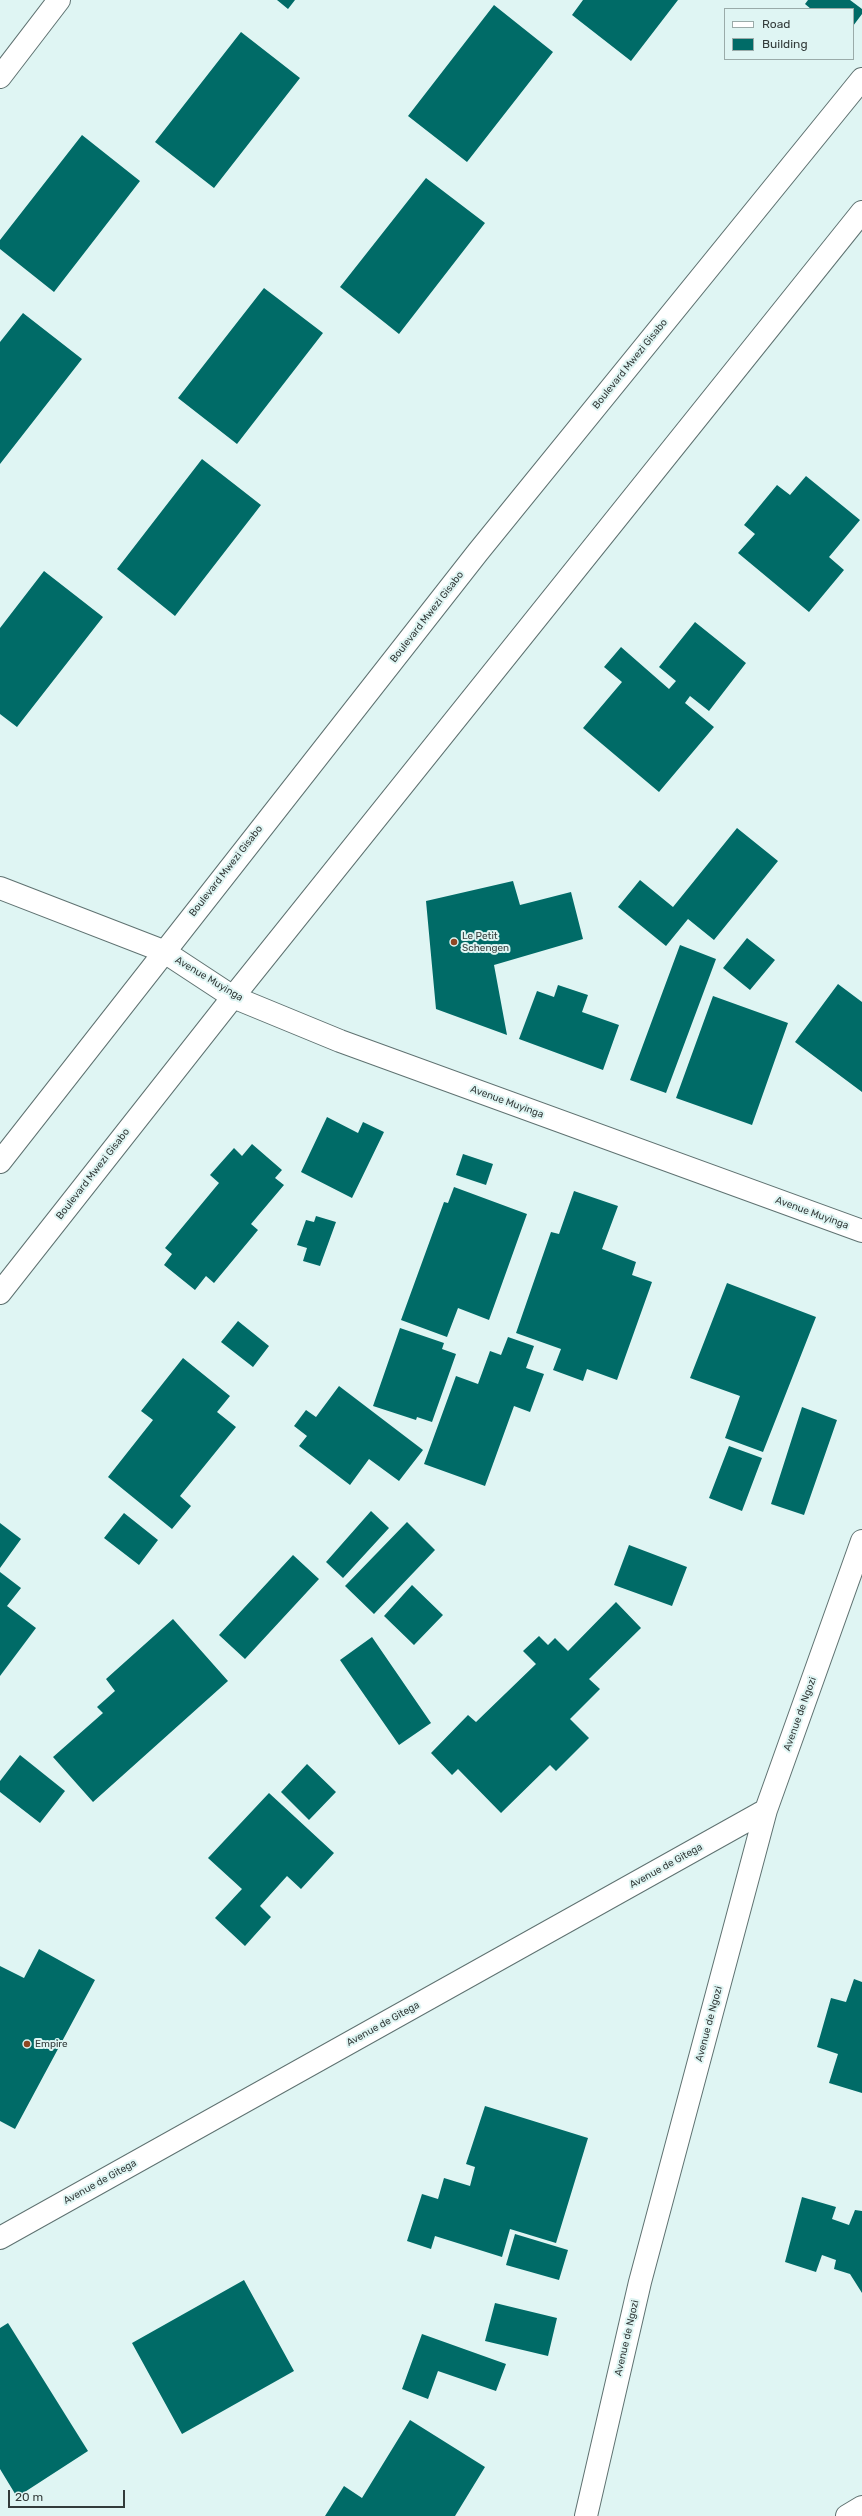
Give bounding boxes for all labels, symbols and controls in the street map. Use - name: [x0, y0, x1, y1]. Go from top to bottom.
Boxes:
- legend: [724, 8, 854, 60]
- text: Road: [762, 17, 790, 31]
- text: Building: [762, 37, 808, 51]
- street label: Boulevard Mwezi Gisabo: [590, 317, 670, 411]
- street label: Boulevard Mwezi Gisabo: [388, 569, 466, 665]
- street label: Boulevard Mwezi Gisabo: [187, 823, 265, 919]
- place label: Le Petit Schengen: [462, 930, 509, 954]
- marker: Le Petit Schengen: [449, 937, 459, 947]
- street label: Avenue Muyinga: [173, 954, 245, 1004]
- street label: Avenue Muyinga: [469, 1083, 545, 1121]
- street label: Boulevard Mwezi Gisabo: [54, 1126, 132, 1222]
- street label: Avenue Muyinga: [774, 1194, 850, 1232]
- street label: Avenue de Ngozi: [781, 1675, 819, 1753]
- street label: Avenue de Gitega: [627, 1841, 705, 1891]
- street label: Avenue de Ngozi: [693, 1985, 725, 2063]
- street label: Avenue de Gitega: [344, 1999, 422, 2049]
- place label: Empire: [35, 2038, 68, 2050]
- marker: Empire: [22, 2039, 32, 2049]
- street label: Avenue de Gitega: [61, 2157, 139, 2207]
- street label: Avenue de Ngozi: [612, 2299, 642, 2377]
- scale bar: [10, 2482, 127, 2508]
- text: 20 m: [15, 2490, 43, 2504]

